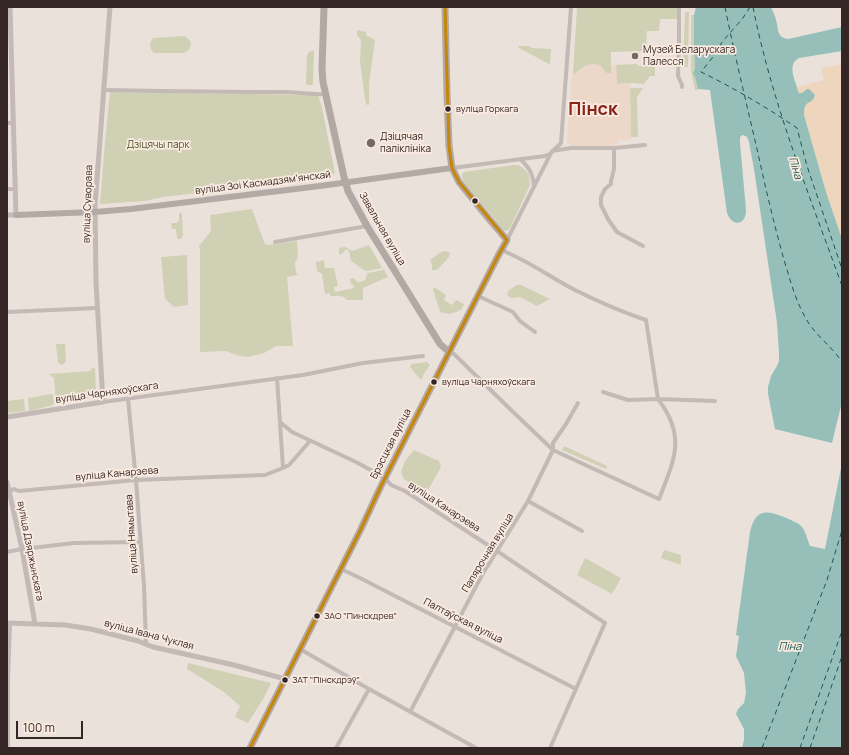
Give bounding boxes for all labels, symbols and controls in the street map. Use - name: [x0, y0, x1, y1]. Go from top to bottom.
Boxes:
- place label: Музей Беларускага Палесся: [643, 44, 735, 68]
- marker: Музей Беларускага Палесся: [630, 51, 640, 61]
- district label: Пінск: [568, 99, 618, 121]
- marker: вуліца Горкага: [443, 104, 453, 114]
- place label: вуліца Горкага: [456, 104, 518, 114]
- place label: Дзіцячая паліклініка: [380, 131, 431, 154]
- marker: Дзіцячая паліклініка: [365, 137, 377, 149]
- park label: Дзіцячы парк: [127, 139, 189, 151]
- water label: Піна: [786, 155, 804, 181]
- street label: вуліца Суворава: [81, 165, 95, 243]
- street label: вуліца Зоі Касмадзямʼянскай: [194, 169, 332, 197]
- street label: Завальная вуліца: [356, 190, 408, 268]
- unlabelled marker: [470, 196, 480, 206]
- marker: вуліца Чарняхоўскага: [429, 377, 439, 387]
- place label: вуліца Чарняхоўскага: [442, 377, 535, 387]
- street label: вуліца Чарняхоўскага: [55, 380, 159, 406]
- street label: Брэсцкая вуліца: [368, 407, 414, 481]
- street label: вуліца Канарэева: [75, 464, 159, 484]
- street label: вуліца Канарэева: [406, 479, 482, 535]
- street label: вуліца Нямытава: [123, 494, 141, 574]
- street label: вуліца Дзяржынскага: [14, 500, 46, 602]
- street label: Папярочная вуліца: [460, 511, 516, 595]
- street label: Палтаўская вуліца: [421, 596, 505, 646]
- marker: ЗАО "Пинскдрев": [312, 611, 322, 621]
- place label: ЗАО "Пинскдрев": [324, 611, 397, 621]
- street label: вуліца Івана Чуклая: [103, 617, 195, 653]
- water label: Піна: [779, 640, 801, 654]
- marker: ЗАТ "Пінскдрэў": [280, 675, 290, 685]
- place label: ЗАТ "Пінскдрэў": [292, 675, 360, 685]
- scale bar: [18, 713, 85, 739]
- text: 100 m: [23, 719, 55, 736]

